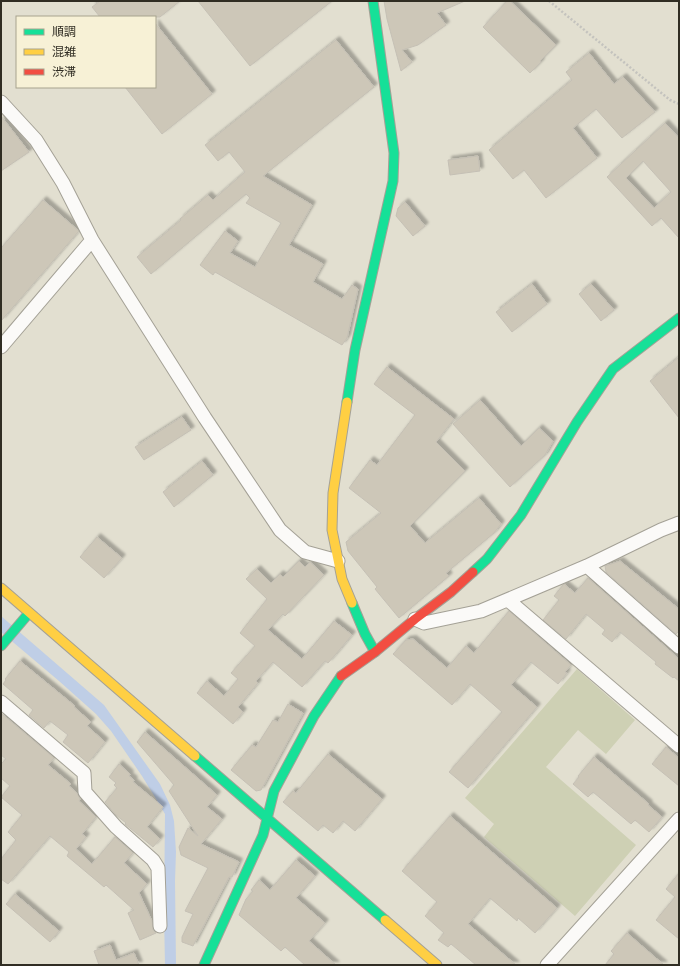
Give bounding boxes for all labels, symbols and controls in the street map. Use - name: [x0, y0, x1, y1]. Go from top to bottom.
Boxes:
- legend: [16, 16, 156, 88]
- text: 順調: [52, 24, 76, 39]
- text: 混雑: [52, 44, 76, 59]
- text: 渋滞: [52, 64, 76, 79]

